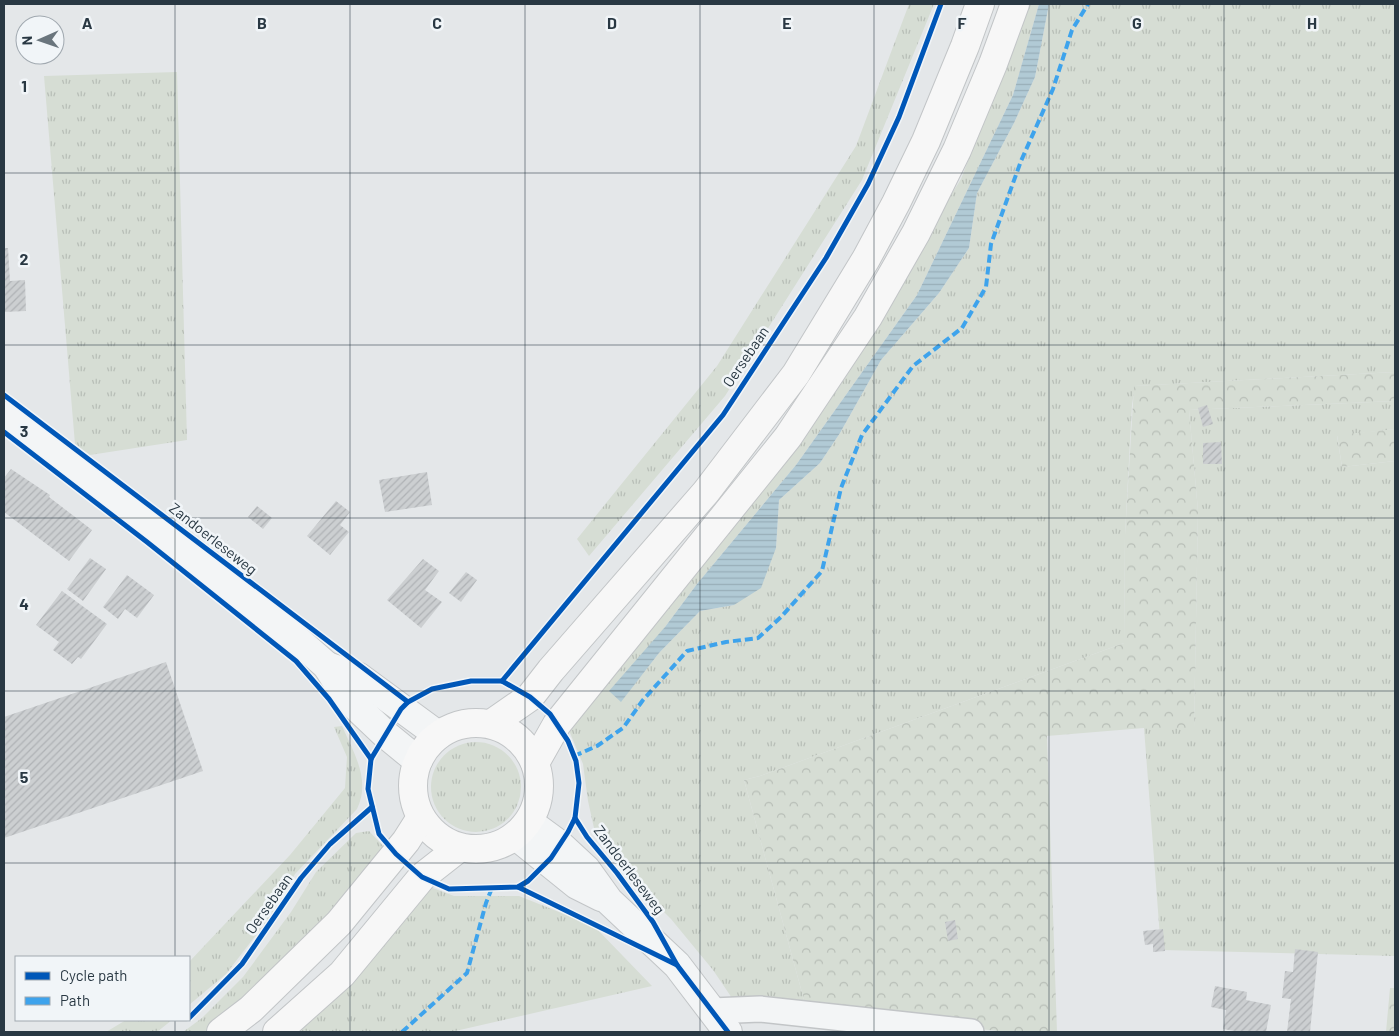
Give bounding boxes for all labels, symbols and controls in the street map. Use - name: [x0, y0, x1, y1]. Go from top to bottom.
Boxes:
- text: A: [82, 13, 93, 32]
- text: B: [257, 13, 267, 32]
- text: C: [432, 13, 442, 32]
- text: D: [607, 13, 617, 32]
- text: E: [782, 13, 792, 32]
- text: F: [958, 13, 967, 32]
- text: G: [1132, 13, 1142, 32]
- text: H: [1307, 13, 1317, 32]
- north arrow: [15, 15, 65, 65]
- text: N: [18, 36, 35, 45]
- text: 1: [21, 76, 27, 95]
- text: 2: [20, 249, 29, 268]
- street label: Oersebaan: [718, 323, 772, 390]
- text: 3: [20, 421, 28, 440]
- street label: Zandoerleseweg: [166, 498, 261, 578]
- text: 4: [19, 594, 29, 613]
- text: 5: [20, 767, 29, 786]
- street label: Zandoerleseweg: [591, 821, 669, 917]
- street label: Oersebaan: [241, 870, 295, 937]
- legend: [15, 956, 190, 1021]
- text: Cycle path: [60, 966, 127, 984]
- text: Path: [60, 991, 90, 1009]

